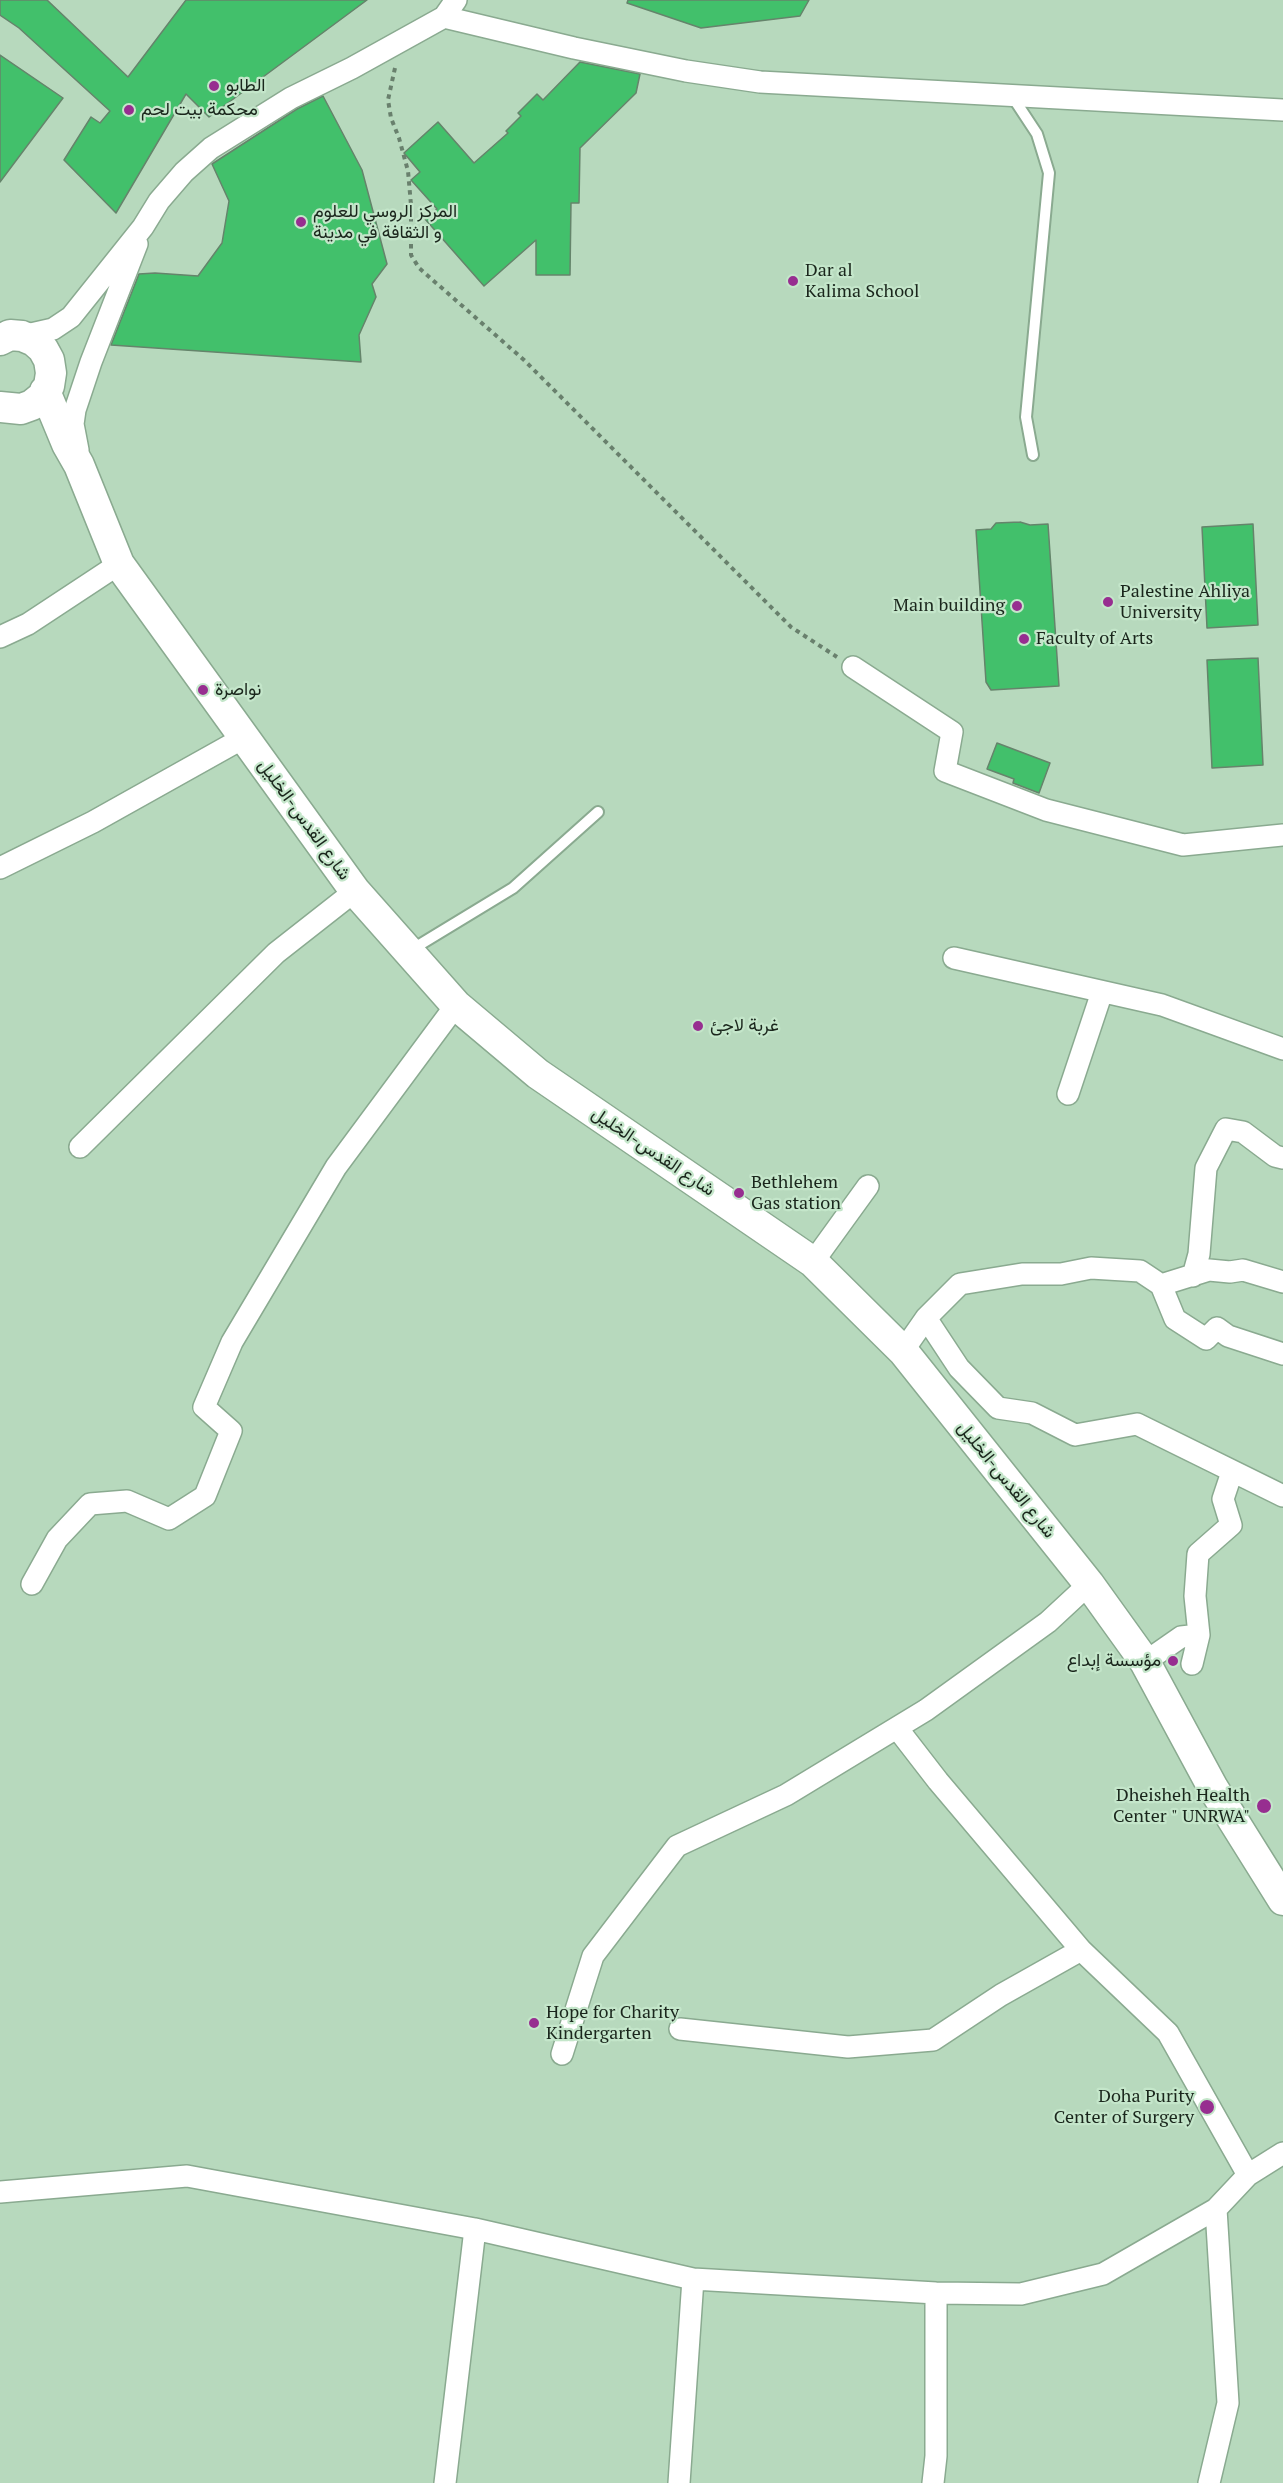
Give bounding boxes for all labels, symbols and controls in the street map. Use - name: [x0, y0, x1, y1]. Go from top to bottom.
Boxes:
- place label: الطابو: [226, 75, 266, 97]
- marker: الطابو: [207, 79, 221, 93]
- place label: محكمة بيت لحم: [141, 99, 258, 121]
- marker: محكمة بيت لحم: [122, 103, 136, 117]
- place label: المركز الروسي للعلوم و الثقافة في مدينة: [313, 201, 457, 244]
- marker: المركز الروسي للعلوم و الثقافة في مدينة: [294, 215, 308, 229]
- place label: Dar al Kalima School: [805, 260, 919, 302]
- marker: Dar al Kalima School: [786, 274, 800, 288]
- place label: Palestine Ahliya University: [1120, 581, 1250, 624]
- place label: Main building: [893, 595, 1005, 617]
- marker: Palestine Ahliya University: [1101, 595, 1115, 609]
- marker: Main building: [1010, 599, 1024, 613]
- place label: Faculty of Arts: [1036, 628, 1153, 650]
- marker: Faculty of Arts: [1017, 632, 1031, 646]
- place label: نواصرة: [215, 679, 261, 701]
- marker: نواصرة: [196, 683, 210, 697]
- street label: شارع القدس-الخليل: [253, 755, 355, 885]
- place label: غربة لاجئ: [710, 1015, 779, 1037]
- marker: غربة لاجئ: [691, 1019, 705, 1033]
- street label: شارع القدس-الخليل: [587, 1103, 719, 1201]
- place label: Bethlehem Gas station: [751, 1172, 841, 1214]
- marker: Bethlehem Gas station: [732, 1186, 746, 1200]
- street label: شارع القدس-الخليل: [952, 1417, 1060, 1543]
- place label: مؤسسة إبداع: [1067, 1650, 1161, 1672]
- marker: مؤسسة إبداع: [1166, 1654, 1180, 1668]
- place label: Dheisheh Health Center " UNRWA": [1113, 1785, 1250, 1828]
- marker: Dheisheh Health Center " UNRWA": [1255, 1797, 1273, 1815]
- place label: Hope for Charity Kindergarten: [546, 2002, 679, 2044]
- marker: Hope for Charity Kindergarten: [527, 2016, 541, 2030]
- place label: Doha Purity Center of Surgery: [1054, 2086, 1194, 2128]
- marker: Doha Purity Center of Surgery: [1198, 2098, 1216, 2116]

